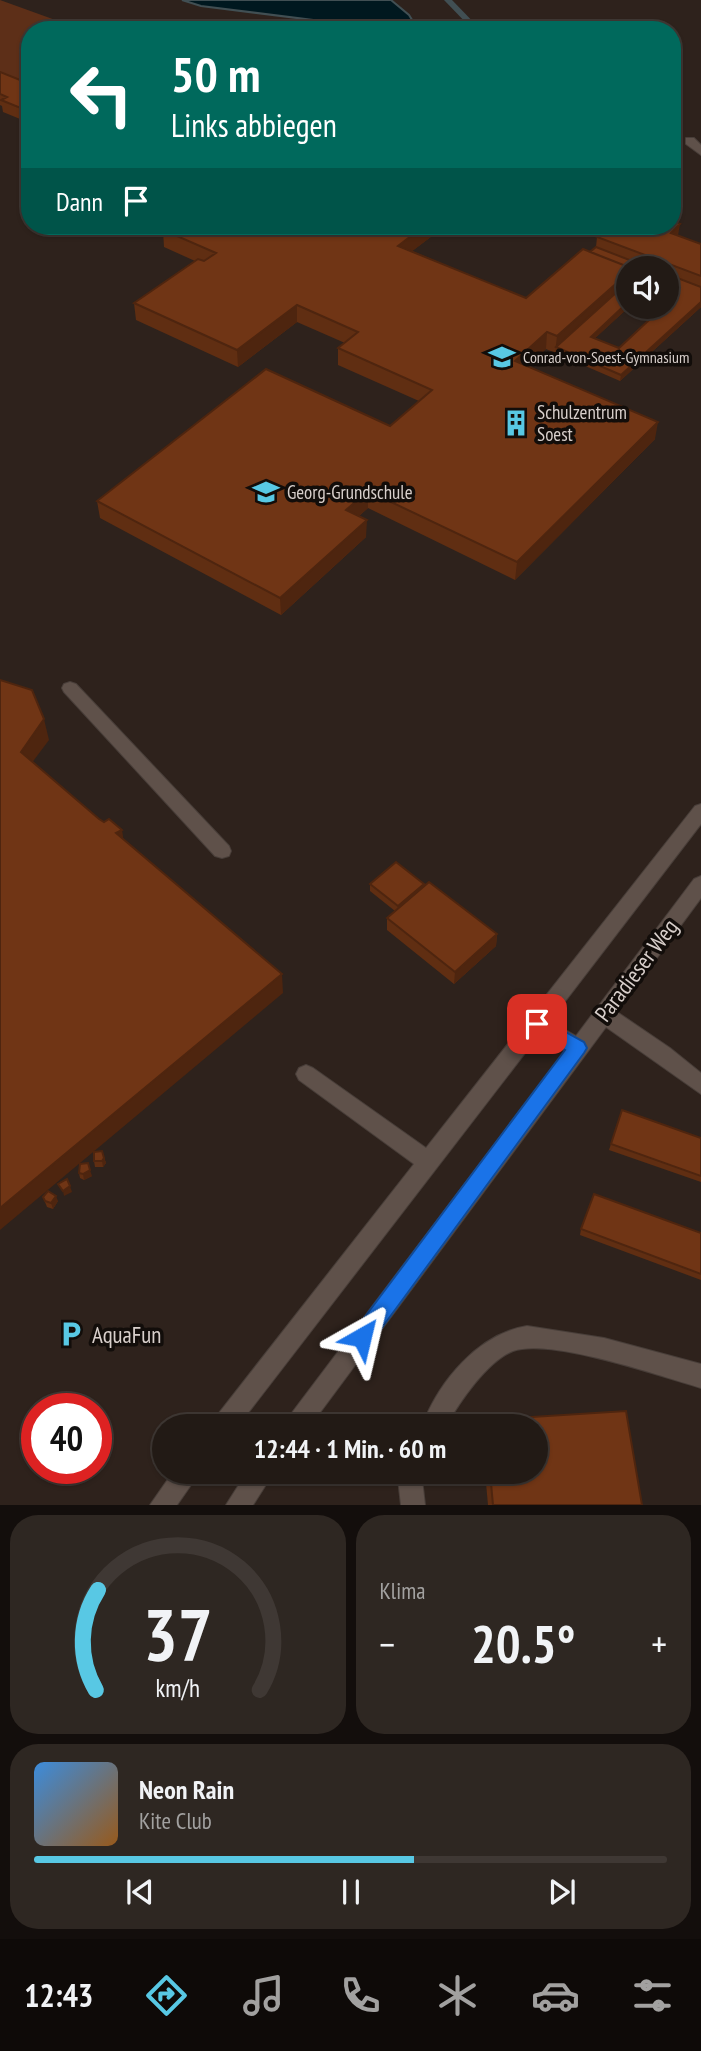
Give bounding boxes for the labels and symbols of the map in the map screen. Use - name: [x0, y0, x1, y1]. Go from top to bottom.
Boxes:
- school or university icon: Conrad-von-Soest-Gymnasium: [487, 342, 517, 372]
- place label: Conrad-von-Soest-Gymnasium: [523, 347, 689, 367]
- place label: Schulzentrum Soest: [537, 400, 627, 446]
- building icon: Schulzentrum Soest: [501, 408, 531, 438]
- school or university icon: Georg-Grundschule: [251, 477, 281, 507]
- place label: Georg-Grundschule: [287, 480, 413, 504]
- street label: Paradieser Weg: [588, 913, 684, 1027]
- pin: [507, 994, 567, 1054]
- position arrow: [325, 1300, 399, 1374]
- parking icon: AquaFun: [56, 1319, 86, 1349]
- place label: AquaFun: [92, 1320, 161, 1349]
- speed limit sign: 40: [21, 1393, 112, 1484]

